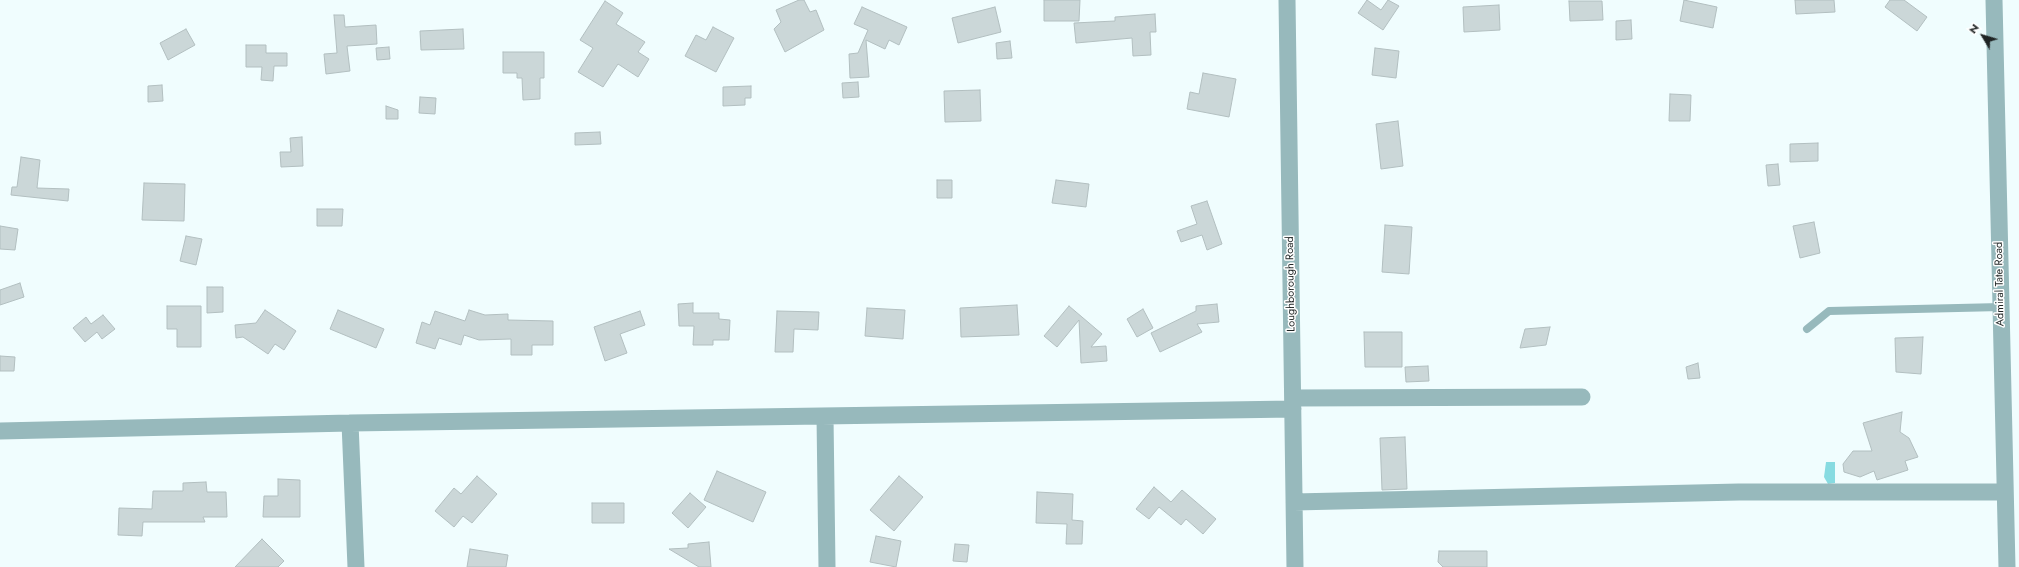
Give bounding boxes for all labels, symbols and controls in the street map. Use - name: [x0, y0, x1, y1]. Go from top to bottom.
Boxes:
- north arrow: [1963, 16, 2003, 56]
- text: N: [1965, 20, 1983, 37]
- street label: Loughborough Road: [1284, 236, 1298, 332]
- street label: Admiral Tate Road: [1993, 242, 2007, 326]

